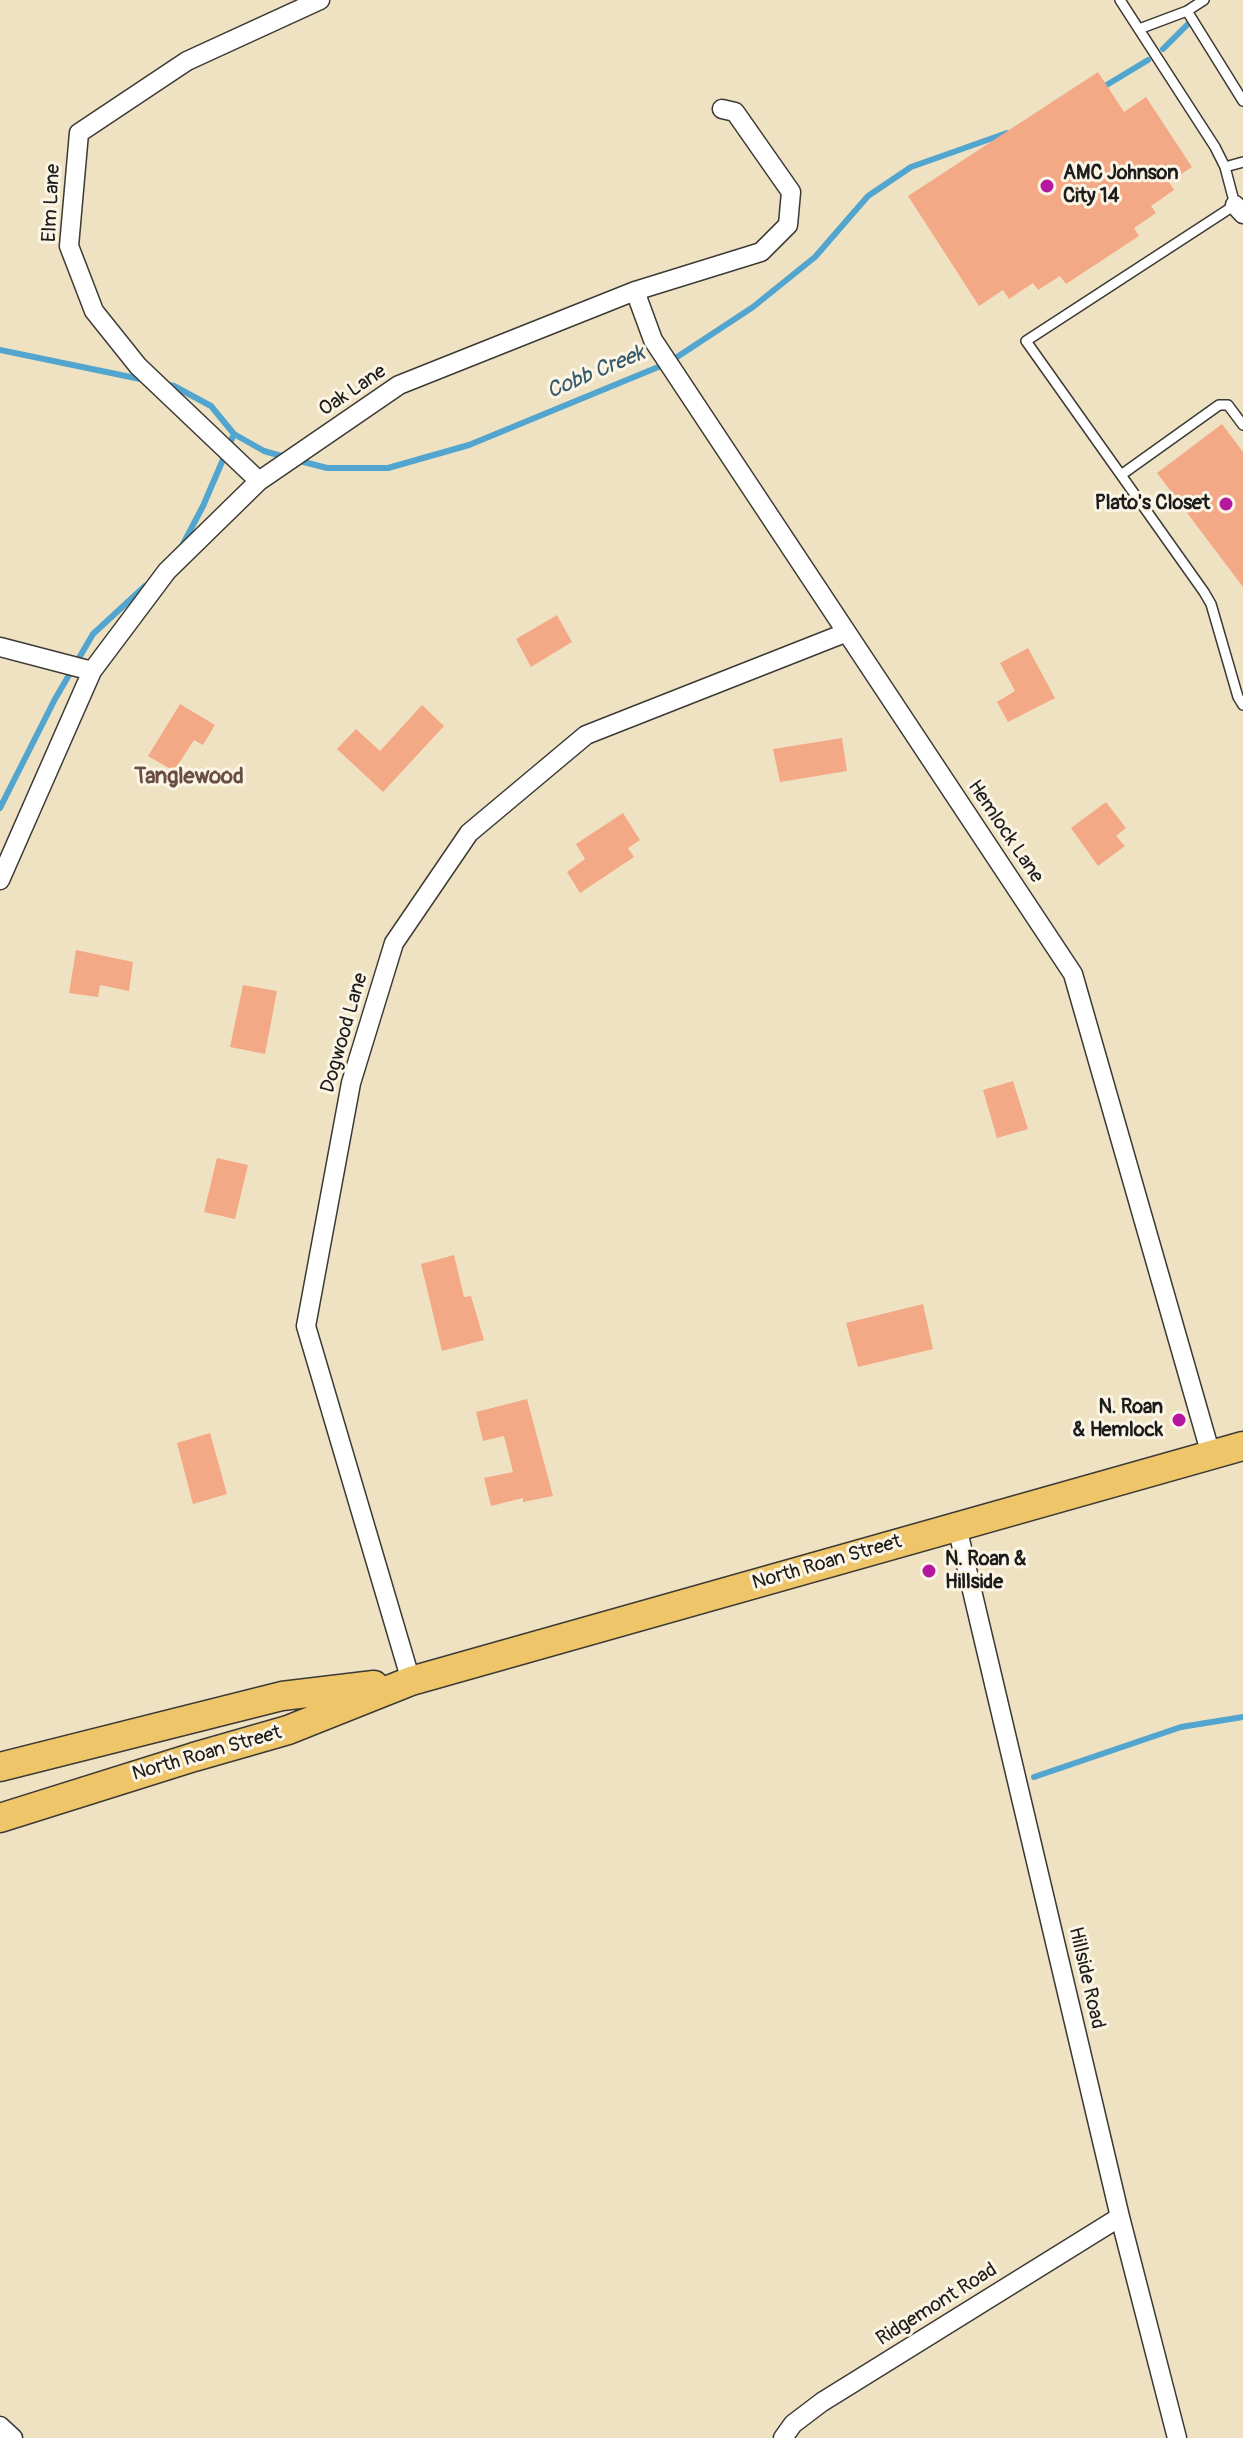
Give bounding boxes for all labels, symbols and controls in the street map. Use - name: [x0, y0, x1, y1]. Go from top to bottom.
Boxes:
- place label: AMC Johnson City 14: [1063, 162, 1178, 209]
- street label: Elm Lane: [38, 163, 66, 243]
- marker: AMC Johnson City 14: [1038, 177, 1056, 195]
- water label: Cobb Creek: [543, 341, 649, 405]
- street label: Oak Lane: [315, 360, 391, 422]
- place label: Plato's Closet: [1095, 492, 1210, 516]
- marker: Plato's Closet: [1217, 495, 1235, 513]
- district label: Tanglewood: [134, 764, 244, 790]
- street label: Hemlock Lane: [962, 776, 1048, 888]
- street label: Dogwood Lane: [316, 970, 374, 1096]
- place label: N. Roan & Hemlock: [1073, 1396, 1163, 1443]
- marker: N. Roan & Hemlock: [1170, 1411, 1188, 1429]
- street label: North Roan Street: [750, 1530, 904, 1596]
- place label: N. Roan & Hillside: [945, 1548, 1026, 1595]
- marker: N. Roan & Hillside: [920, 1562, 938, 1580]
- street label: North Roan Street: [130, 1721, 284, 1787]
- street label: Hillside Road: [1063, 1925, 1109, 2031]
- street label: Ridgemont Road: [872, 2258, 1002, 2352]

